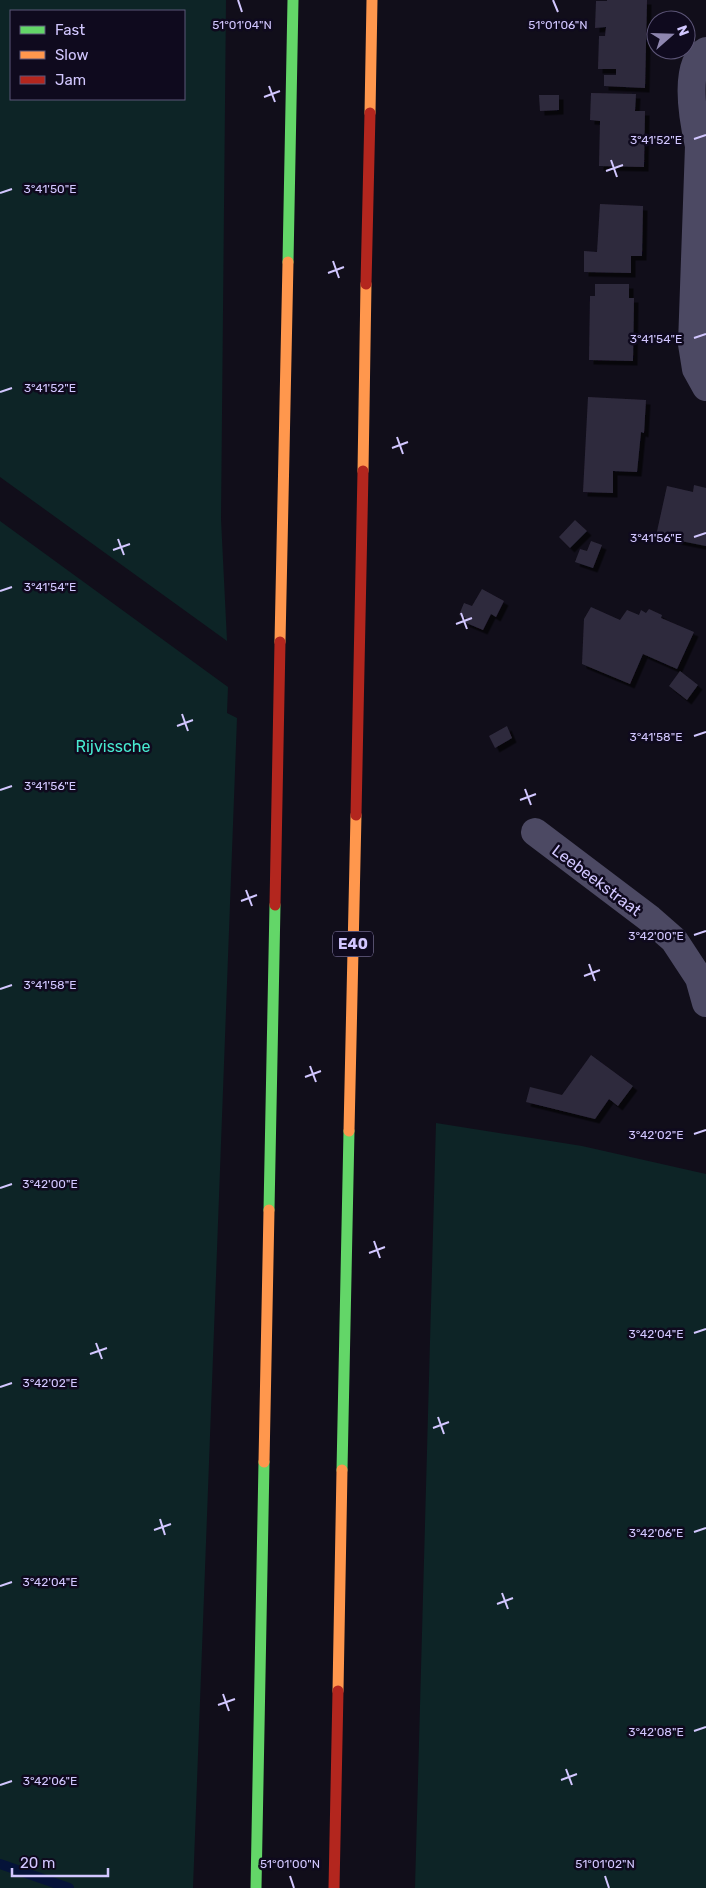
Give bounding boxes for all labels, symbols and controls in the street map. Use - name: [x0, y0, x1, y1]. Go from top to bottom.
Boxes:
- legend: [10, 10, 185, 100]
- north arrow: [646, 10, 696, 60]
- text: 51°01'04"N: [212, 18, 272, 32]
- text: 51°01'06"N: [528, 18, 588, 32]
- text: Fast: [55, 21, 85, 39]
- text: N: [673, 23, 692, 38]
- text: Slow: [55, 46, 88, 64]
- text: Jam: [55, 71, 86, 89]
- text: 3°41'52"E: [630, 133, 682, 147]
- text: 3°41'50"E: [24, 182, 76, 196]
- text: 3°41'54"E: [630, 332, 682, 346]
- text: 3°41'52"E: [24, 381, 76, 395]
- text: 3°41'56"E: [630, 531, 682, 545]
- text: 3°41'54"E: [24, 580, 76, 594]
- text: 3°41'58"E: [630, 730, 682, 744]
- park label: Rijvissche: [75, 737, 151, 756]
- text: 3°41'56"E: [24, 779, 76, 793]
- street label: Leebeekstraat: [548, 841, 645, 920]
- text: 3°42'00"E: [628, 929, 684, 943]
- road number: E40: [333, 932, 373, 956]
- text: 3°41'58"E: [24, 978, 76, 992]
- text: 3°42'02"E: [629, 1128, 683, 1142]
- text: 3°42'00"E: [22, 1177, 78, 1191]
- text: 3°42'04"E: [628, 1327, 684, 1341]
- text: 3°42'02"E: [23, 1376, 77, 1390]
- text: 3°42'06"E: [629, 1526, 683, 1540]
- text: 3°42'04"E: [22, 1575, 78, 1589]
- text: 3°42'08"E: [628, 1725, 684, 1739]
- text: 3°42'06"E: [23, 1774, 77, 1788]
- scale bar: [12, 1846, 109, 1878]
- text: 20 m: [20, 1854, 55, 1872]
- text: 51°01'00"N: [260, 1857, 320, 1871]
- text: 51°01'02"N: [575, 1857, 635, 1871]

